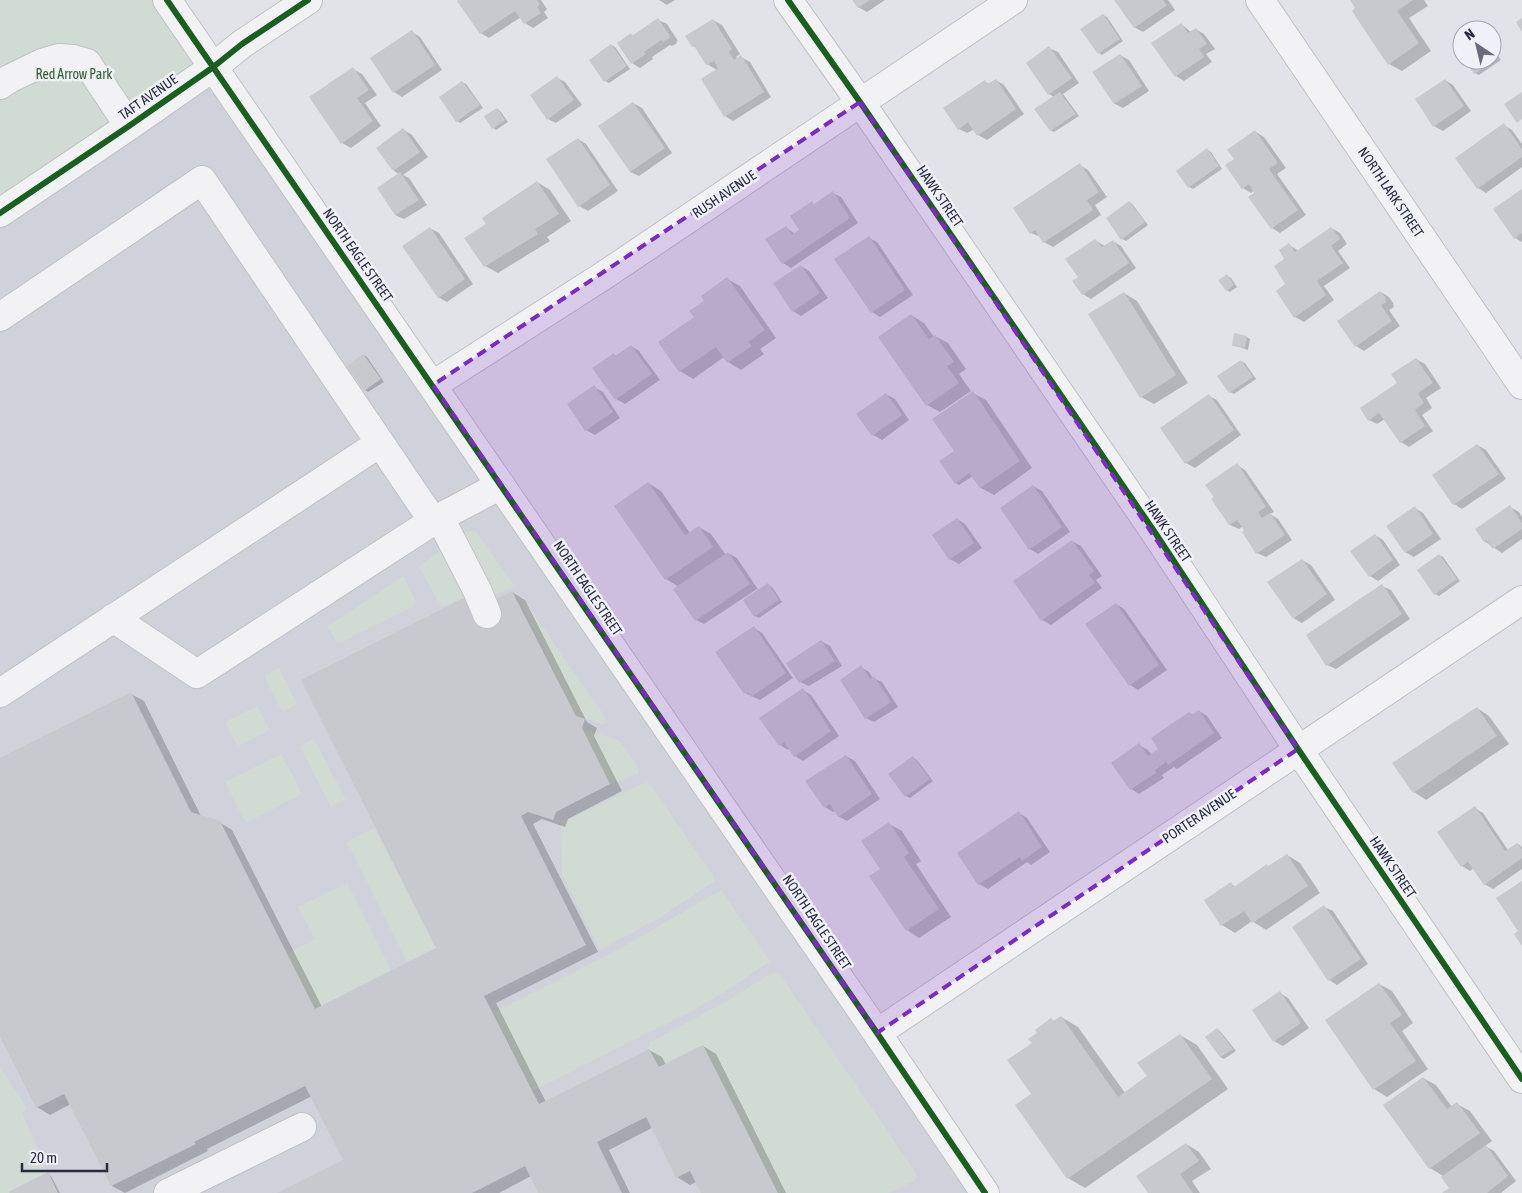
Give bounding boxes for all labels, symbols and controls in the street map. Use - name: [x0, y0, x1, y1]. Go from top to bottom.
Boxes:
- north arrow: [1452, 20, 1502, 70]
- text: N: [1462, 25, 1478, 43]
- park label: Red Arrow Park: [35, 66, 113, 82]
- street label: TAFT AVENUE: [116, 71, 180, 123]
- street label: NORTH LARK STREET: [1355, 144, 1427, 240]
- street label: HAWK STREET: [914, 162, 966, 230]
- street label: RUSH AVENUE: [689, 167, 759, 221]
- street label: NORTH EAGLE STREET: [320, 205, 396, 305]
- street label: HAWK STREET: [1142, 497, 1194, 565]
- street label: NORTH EAGLE STREET: [551, 538, 625, 638]
- street label: PORTER AVENUE: [1159, 786, 1239, 846]
- street label: HAWK STREET: [1367, 833, 1419, 901]
- street label: NORTH EAGLE STREET: [780, 872, 854, 972]
- scale bar: [22, 1140, 108, 1172]
- text: 20 m: [30, 1149, 57, 1166]

